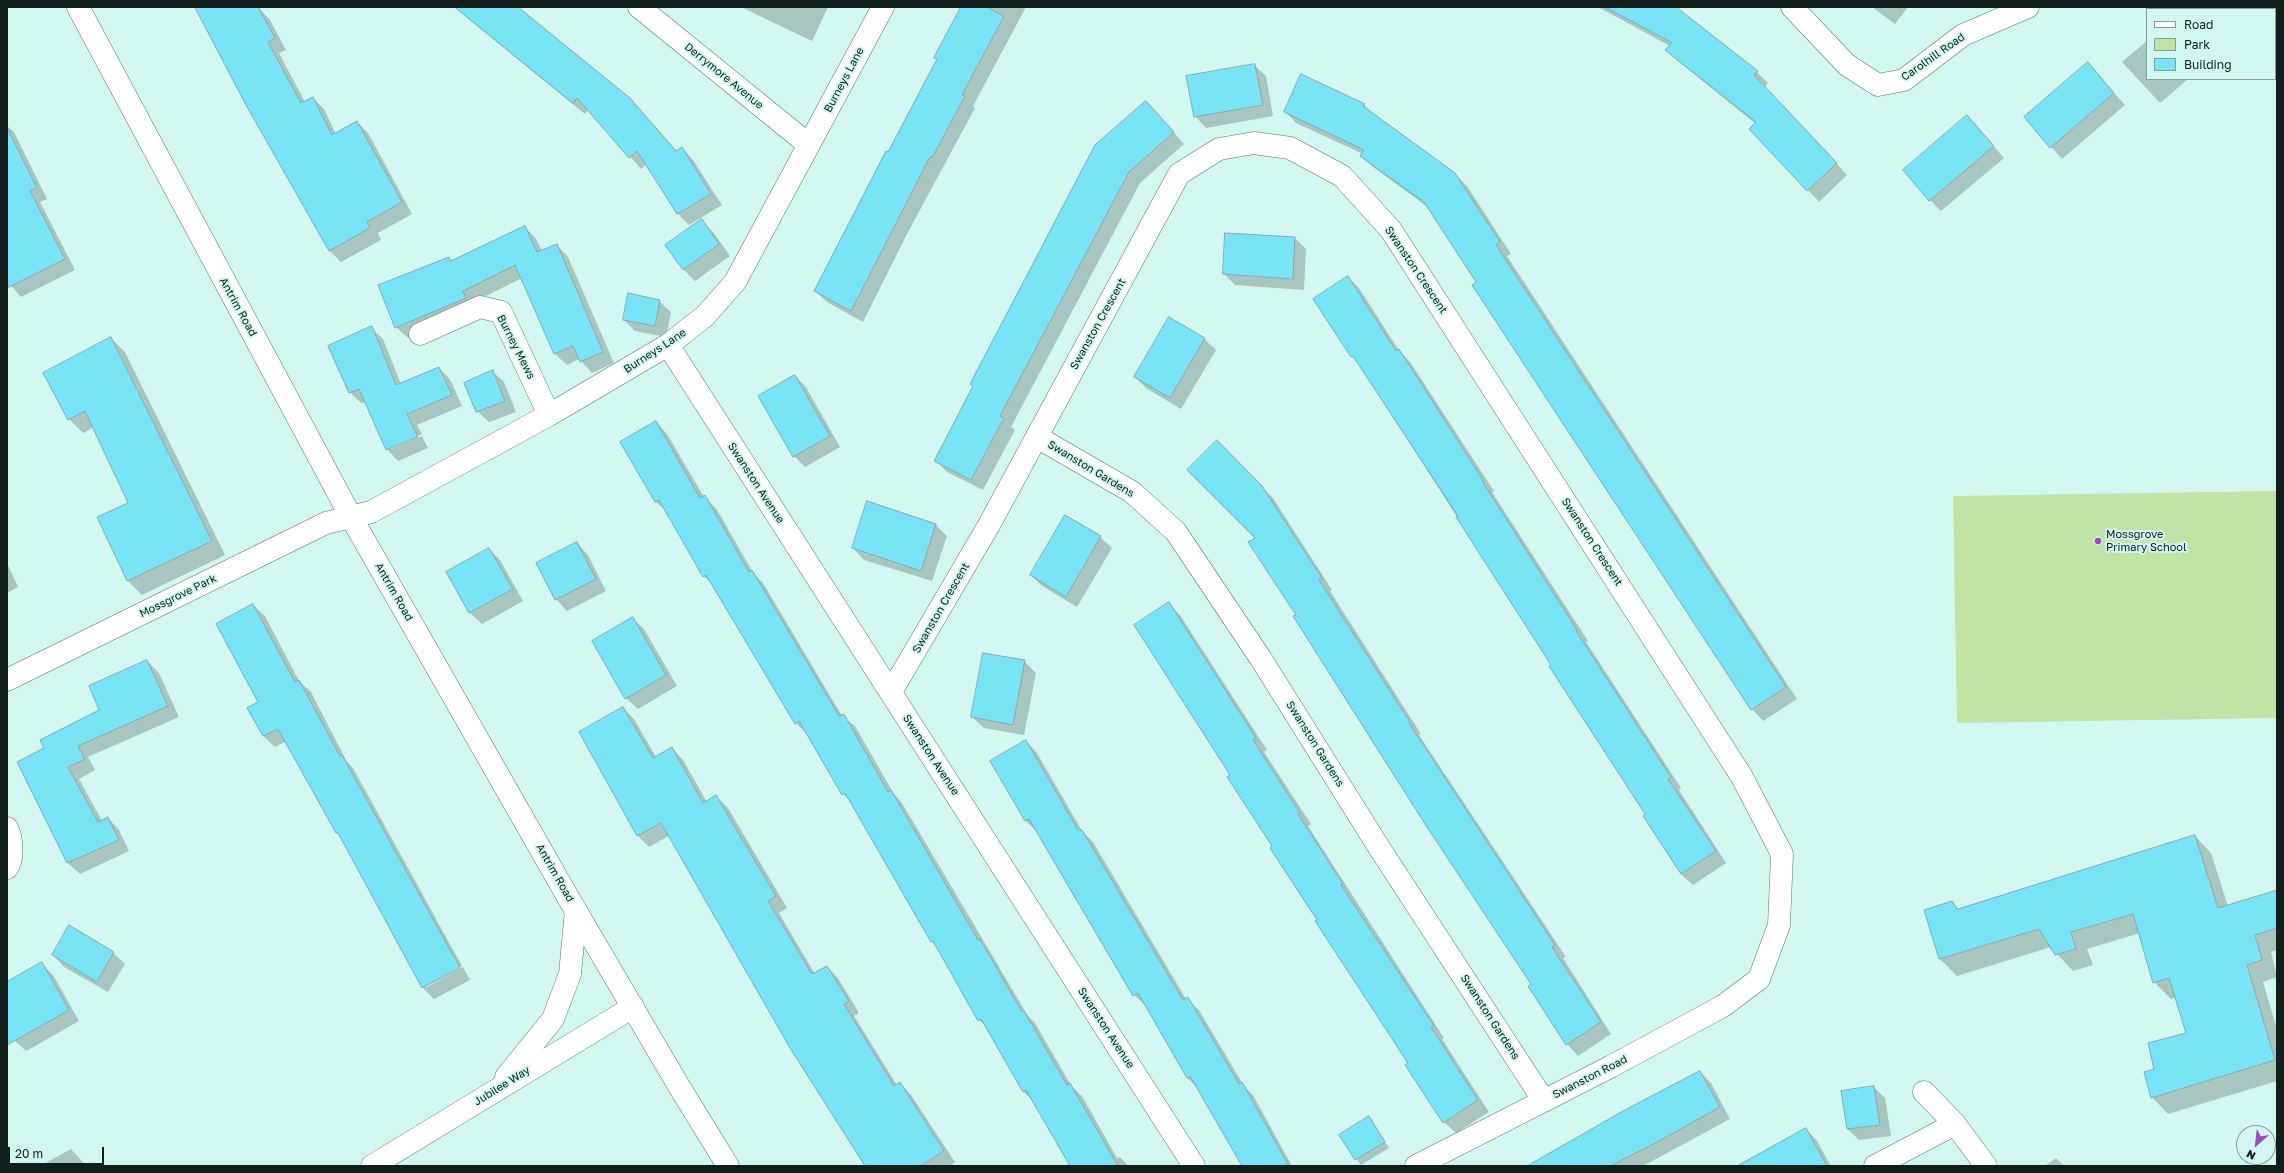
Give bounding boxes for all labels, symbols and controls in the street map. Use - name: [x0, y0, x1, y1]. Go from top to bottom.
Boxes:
- legend: [2146, 8, 2276, 80]
- text: Road: [2184, 17, 2213, 32]
- street label: Carolhill Road: [1899, 30, 1967, 84]
- text: Park: [2184, 37, 2210, 52]
- street label: Derrymore Avenue: [682, 40, 766, 112]
- street label: Burneys Lane: [821, 45, 867, 115]
- text: Building: [2184, 57, 2232, 72]
- street label: Swanston Crescent: [1382, 224, 1450, 316]
- street label: Antrim Road: [216, 275, 260, 339]
- street label: Swanston Crescent: [1067, 276, 1129, 372]
- street label: Burney Mews: [494, 313, 538, 381]
- street label: Burneys Lane: [621, 326, 689, 376]
- street label: Swanston Gardens: [1045, 438, 1137, 500]
- street label: Swanston Avenue: [725, 440, 787, 526]
- street label: Swanston Crescent: [1559, 496, 1625, 588]
- place label: Mossgrove Primary School: [2106, 528, 2186, 554]
- marker: Mossgrove Primary School: [2093, 536, 2103, 546]
- street label: Swanston Crescent: [910, 560, 972, 656]
- street label: Antrim Road: [372, 561, 416, 623]
- street label: Mossgrove Park: [137, 572, 219, 620]
- street label: Swanston Gardens: [1283, 699, 1347, 789]
- street label: Swanston Avenue: [900, 712, 962, 798]
- street label: Antrim Road: [533, 842, 577, 904]
- street label: Swanston Gardens: [1458, 972, 1522, 1062]
- street label: Swanston Avenue: [1075, 985, 1137, 1071]
- street label: Swanston Road: [1551, 1053, 1629, 1101]
- street label: Jubilee Way: [472, 1064, 532, 1108]
- north arrow: [2236, 1125, 2276, 1165]
- scale bar: [10, 1139, 106, 1165]
- text: 20 m: [15, 1146, 43, 1161]
- text: N: [2244, 1147, 2257, 1163]

